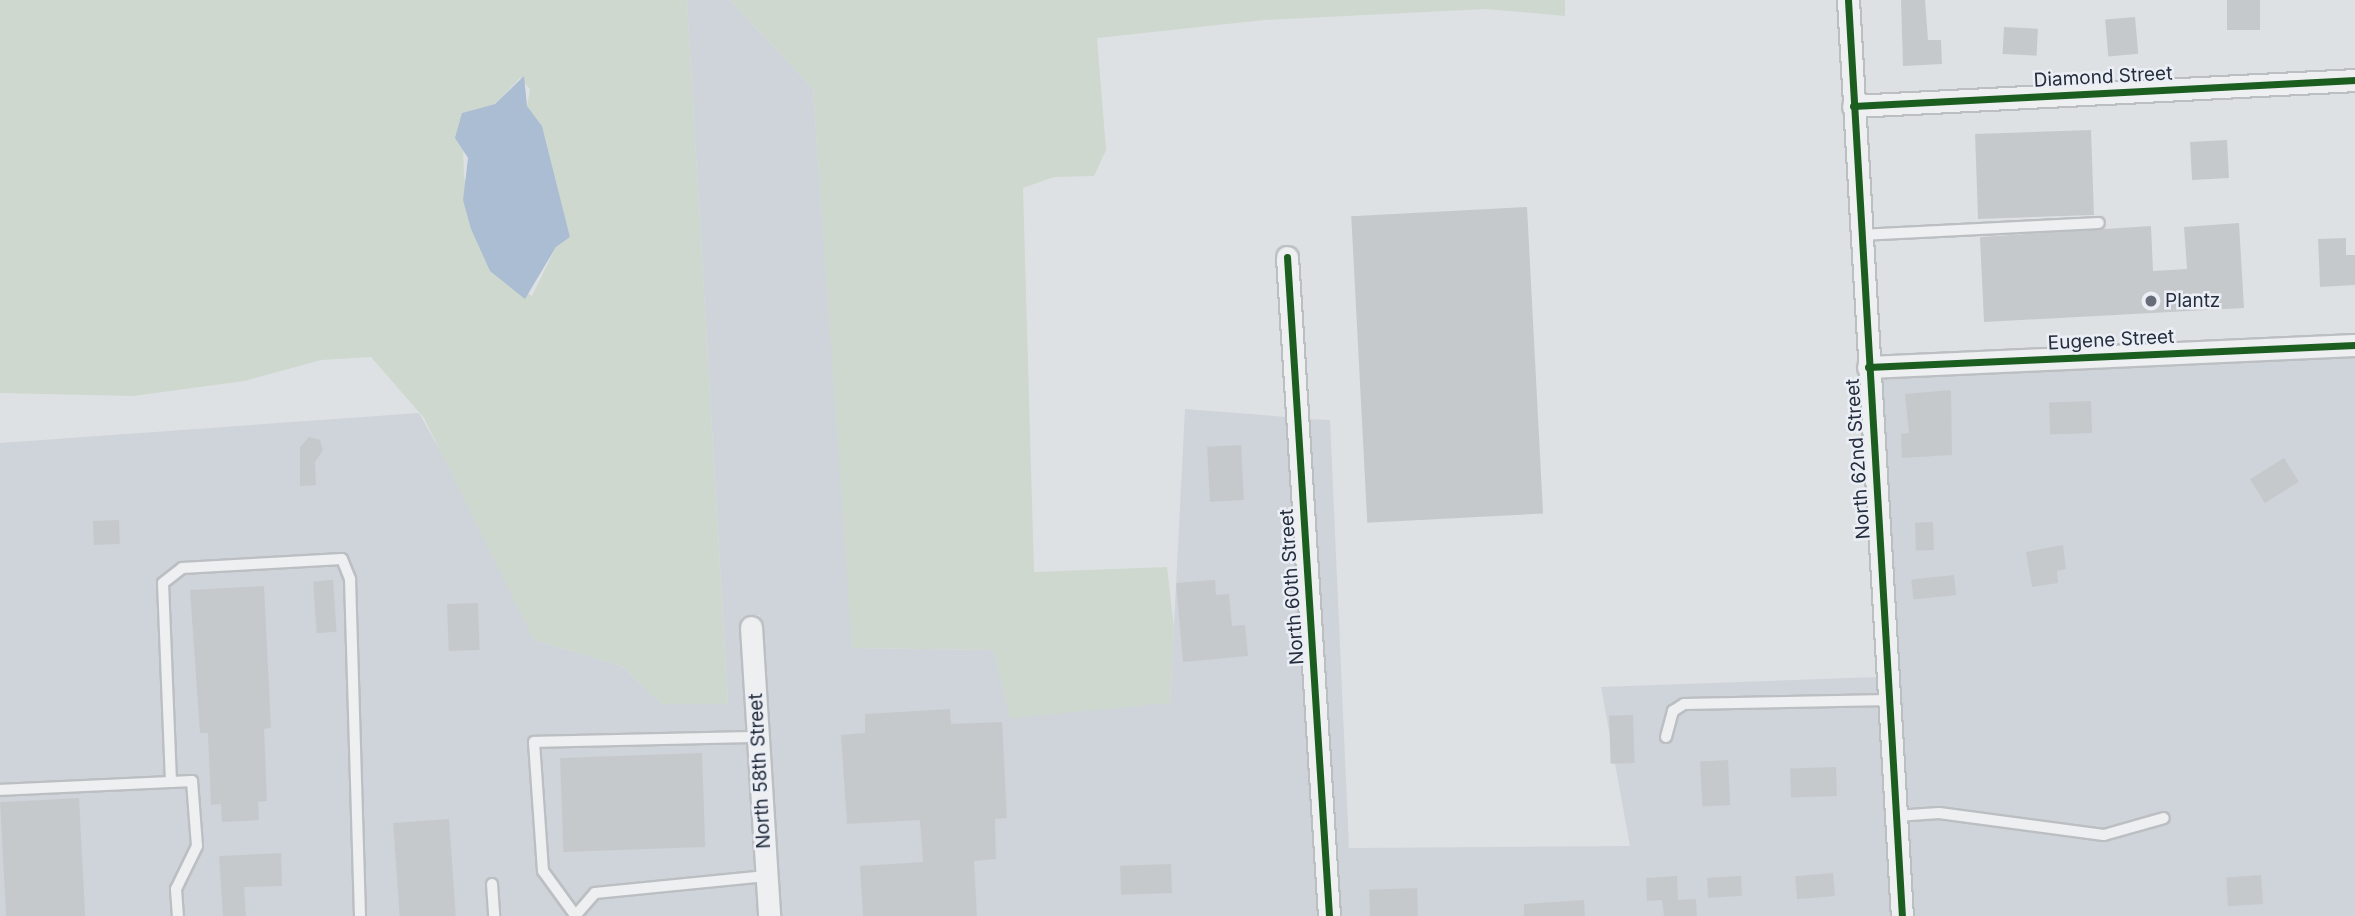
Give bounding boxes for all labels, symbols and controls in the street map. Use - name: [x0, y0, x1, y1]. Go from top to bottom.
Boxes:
- street label: Diamond Street: [2033, 62, 2173, 92]
- place label: Plantz: [2165, 290, 2220, 312]
- marker: Plantz: [2143, 293, 2159, 309]
- street label: Eugene Street: [2047, 325, 2175, 355]
- street label: North 62nd Street: [1841, 378, 1875, 540]
- street label: North 60th Street: [1275, 508, 1309, 666]
- street label: North 58th Street: [745, 693, 775, 849]

